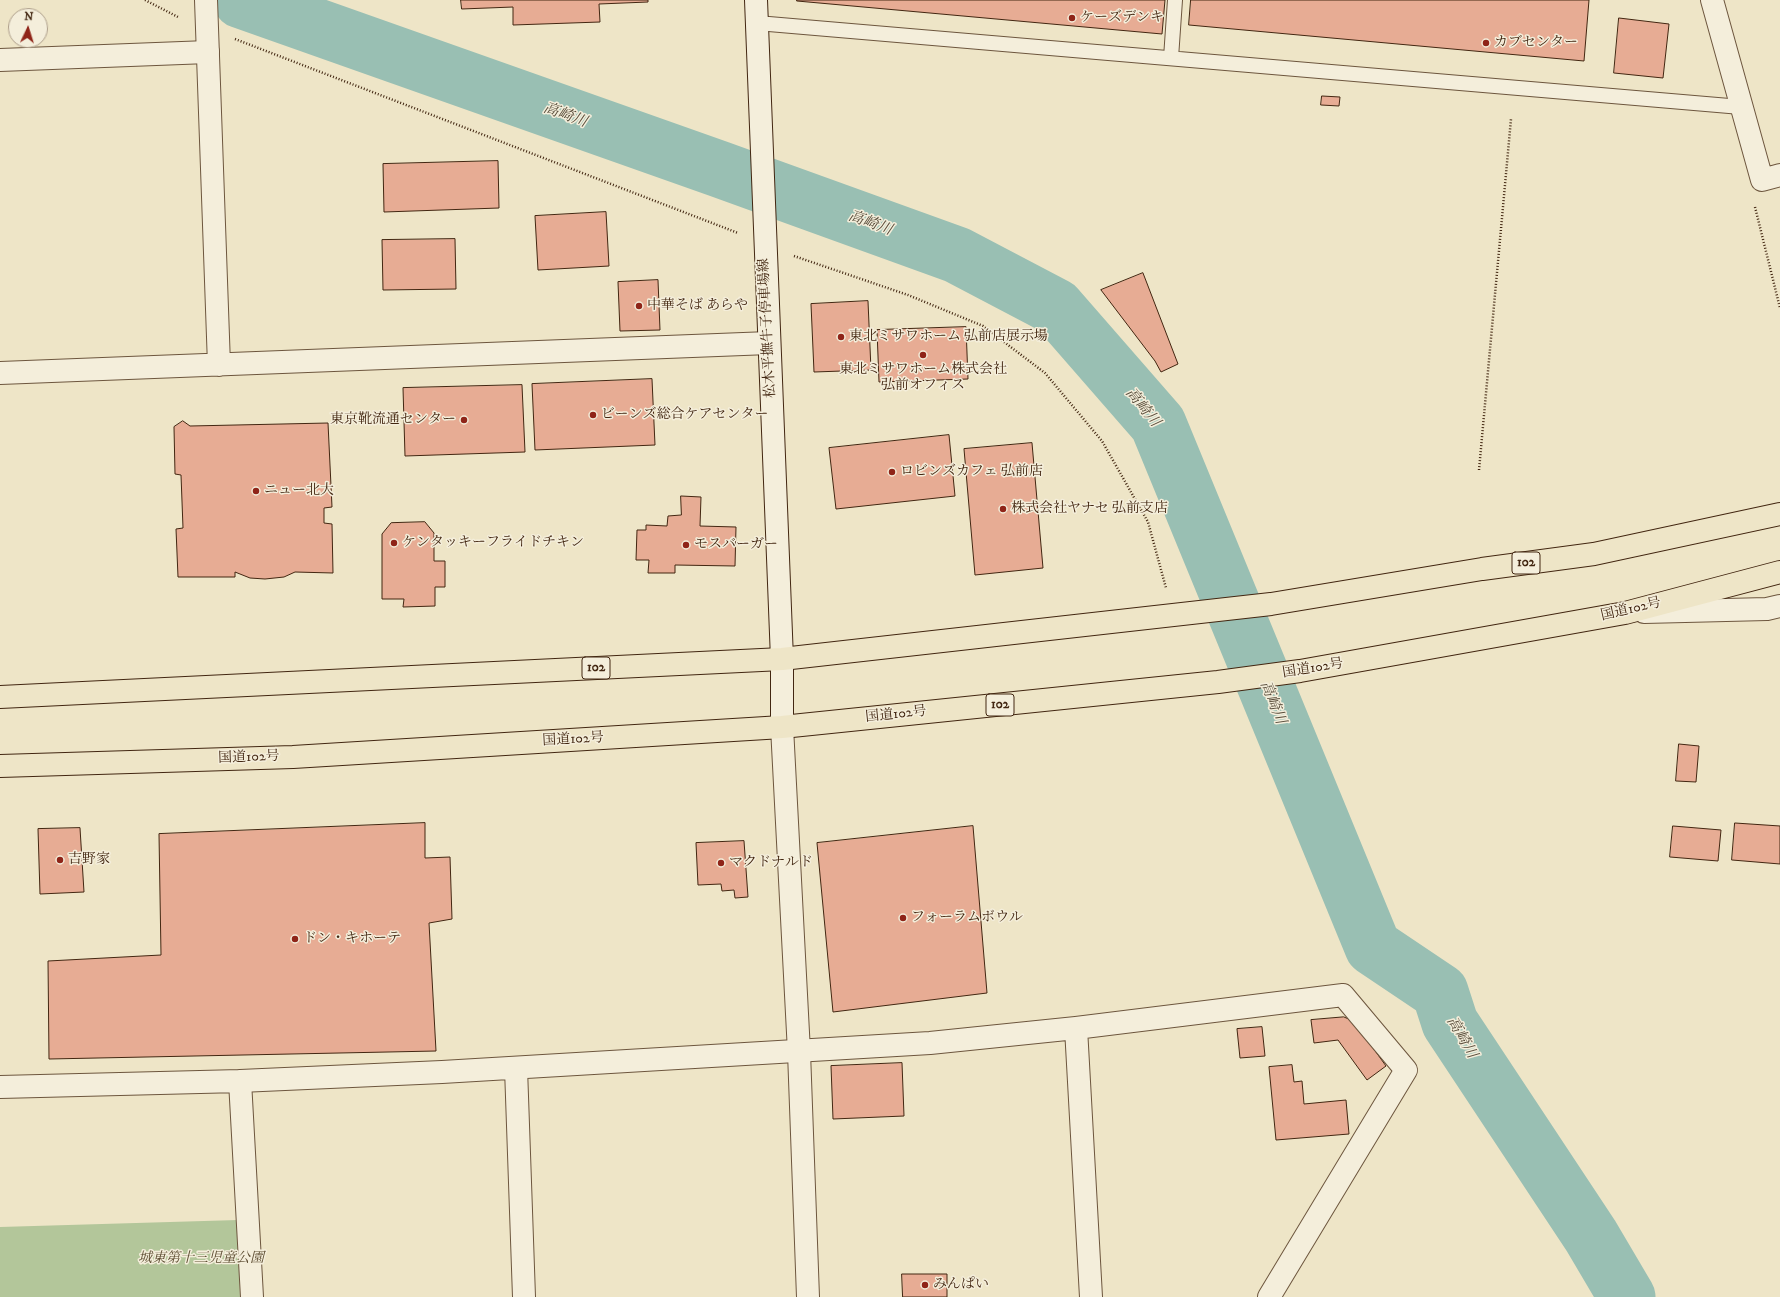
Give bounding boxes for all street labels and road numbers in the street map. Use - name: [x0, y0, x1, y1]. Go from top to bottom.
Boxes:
- street label: 松木平撫牛子停車場線: [756, 258, 780, 398]
- road number: 102: [1512, 552, 1540, 574]
- street label: 国道102号: [1599, 595, 1663, 625]
- street label: 国道102号: [1281, 656, 1345, 682]
- road number: 102: [582, 657, 610, 679]
- road number: 102: [986, 694, 1014, 716]
- street label: 国道102号: [865, 703, 927, 727]
- street label: 国道102号: [542, 730, 604, 750]
- street label: 国道102号: [218, 749, 280, 767]

